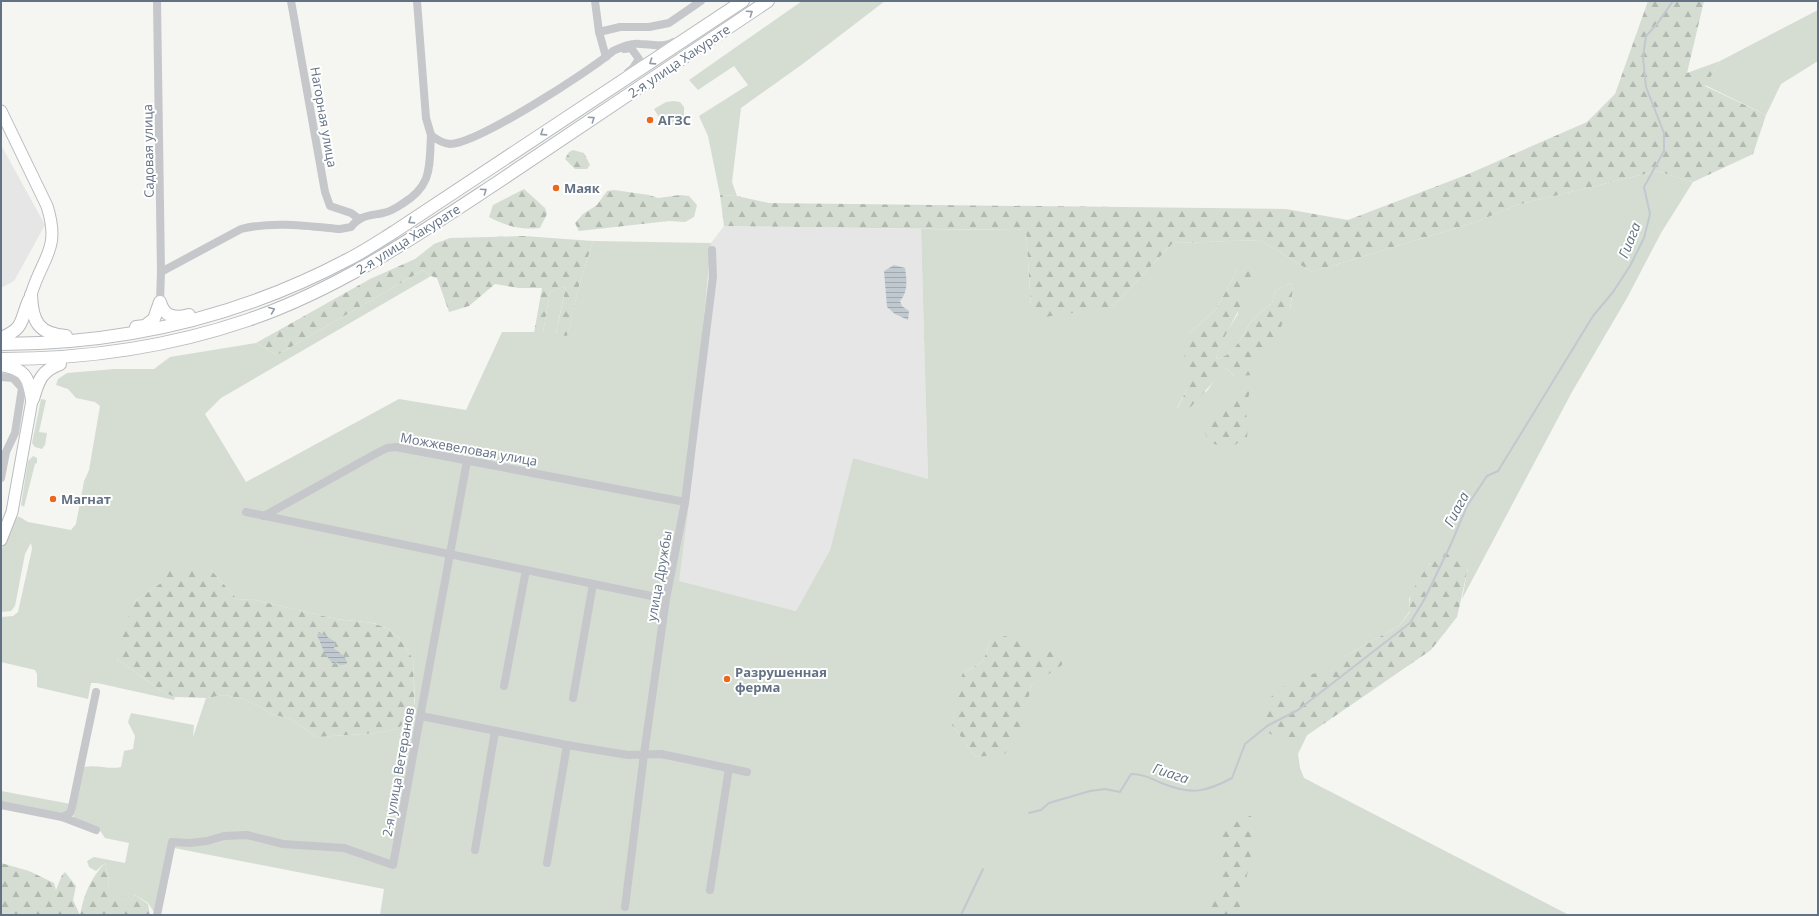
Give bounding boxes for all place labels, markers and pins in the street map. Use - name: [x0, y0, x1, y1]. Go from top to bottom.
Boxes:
- place label: АГЗС: [658, 111, 691, 129]
- marker: АГЗС: [645, 115, 655, 125]
- place label: Маяк: [564, 179, 601, 197]
- marker: Маяк: [551, 183, 561, 193]
- place label: Магнат: [61, 490, 111, 508]
- marker: Магнат: [48, 494, 58, 504]
- place label: Разрушенная ферма: [735, 663, 827, 696]
- marker: Разрушенная ферма: [722, 674, 732, 684]

